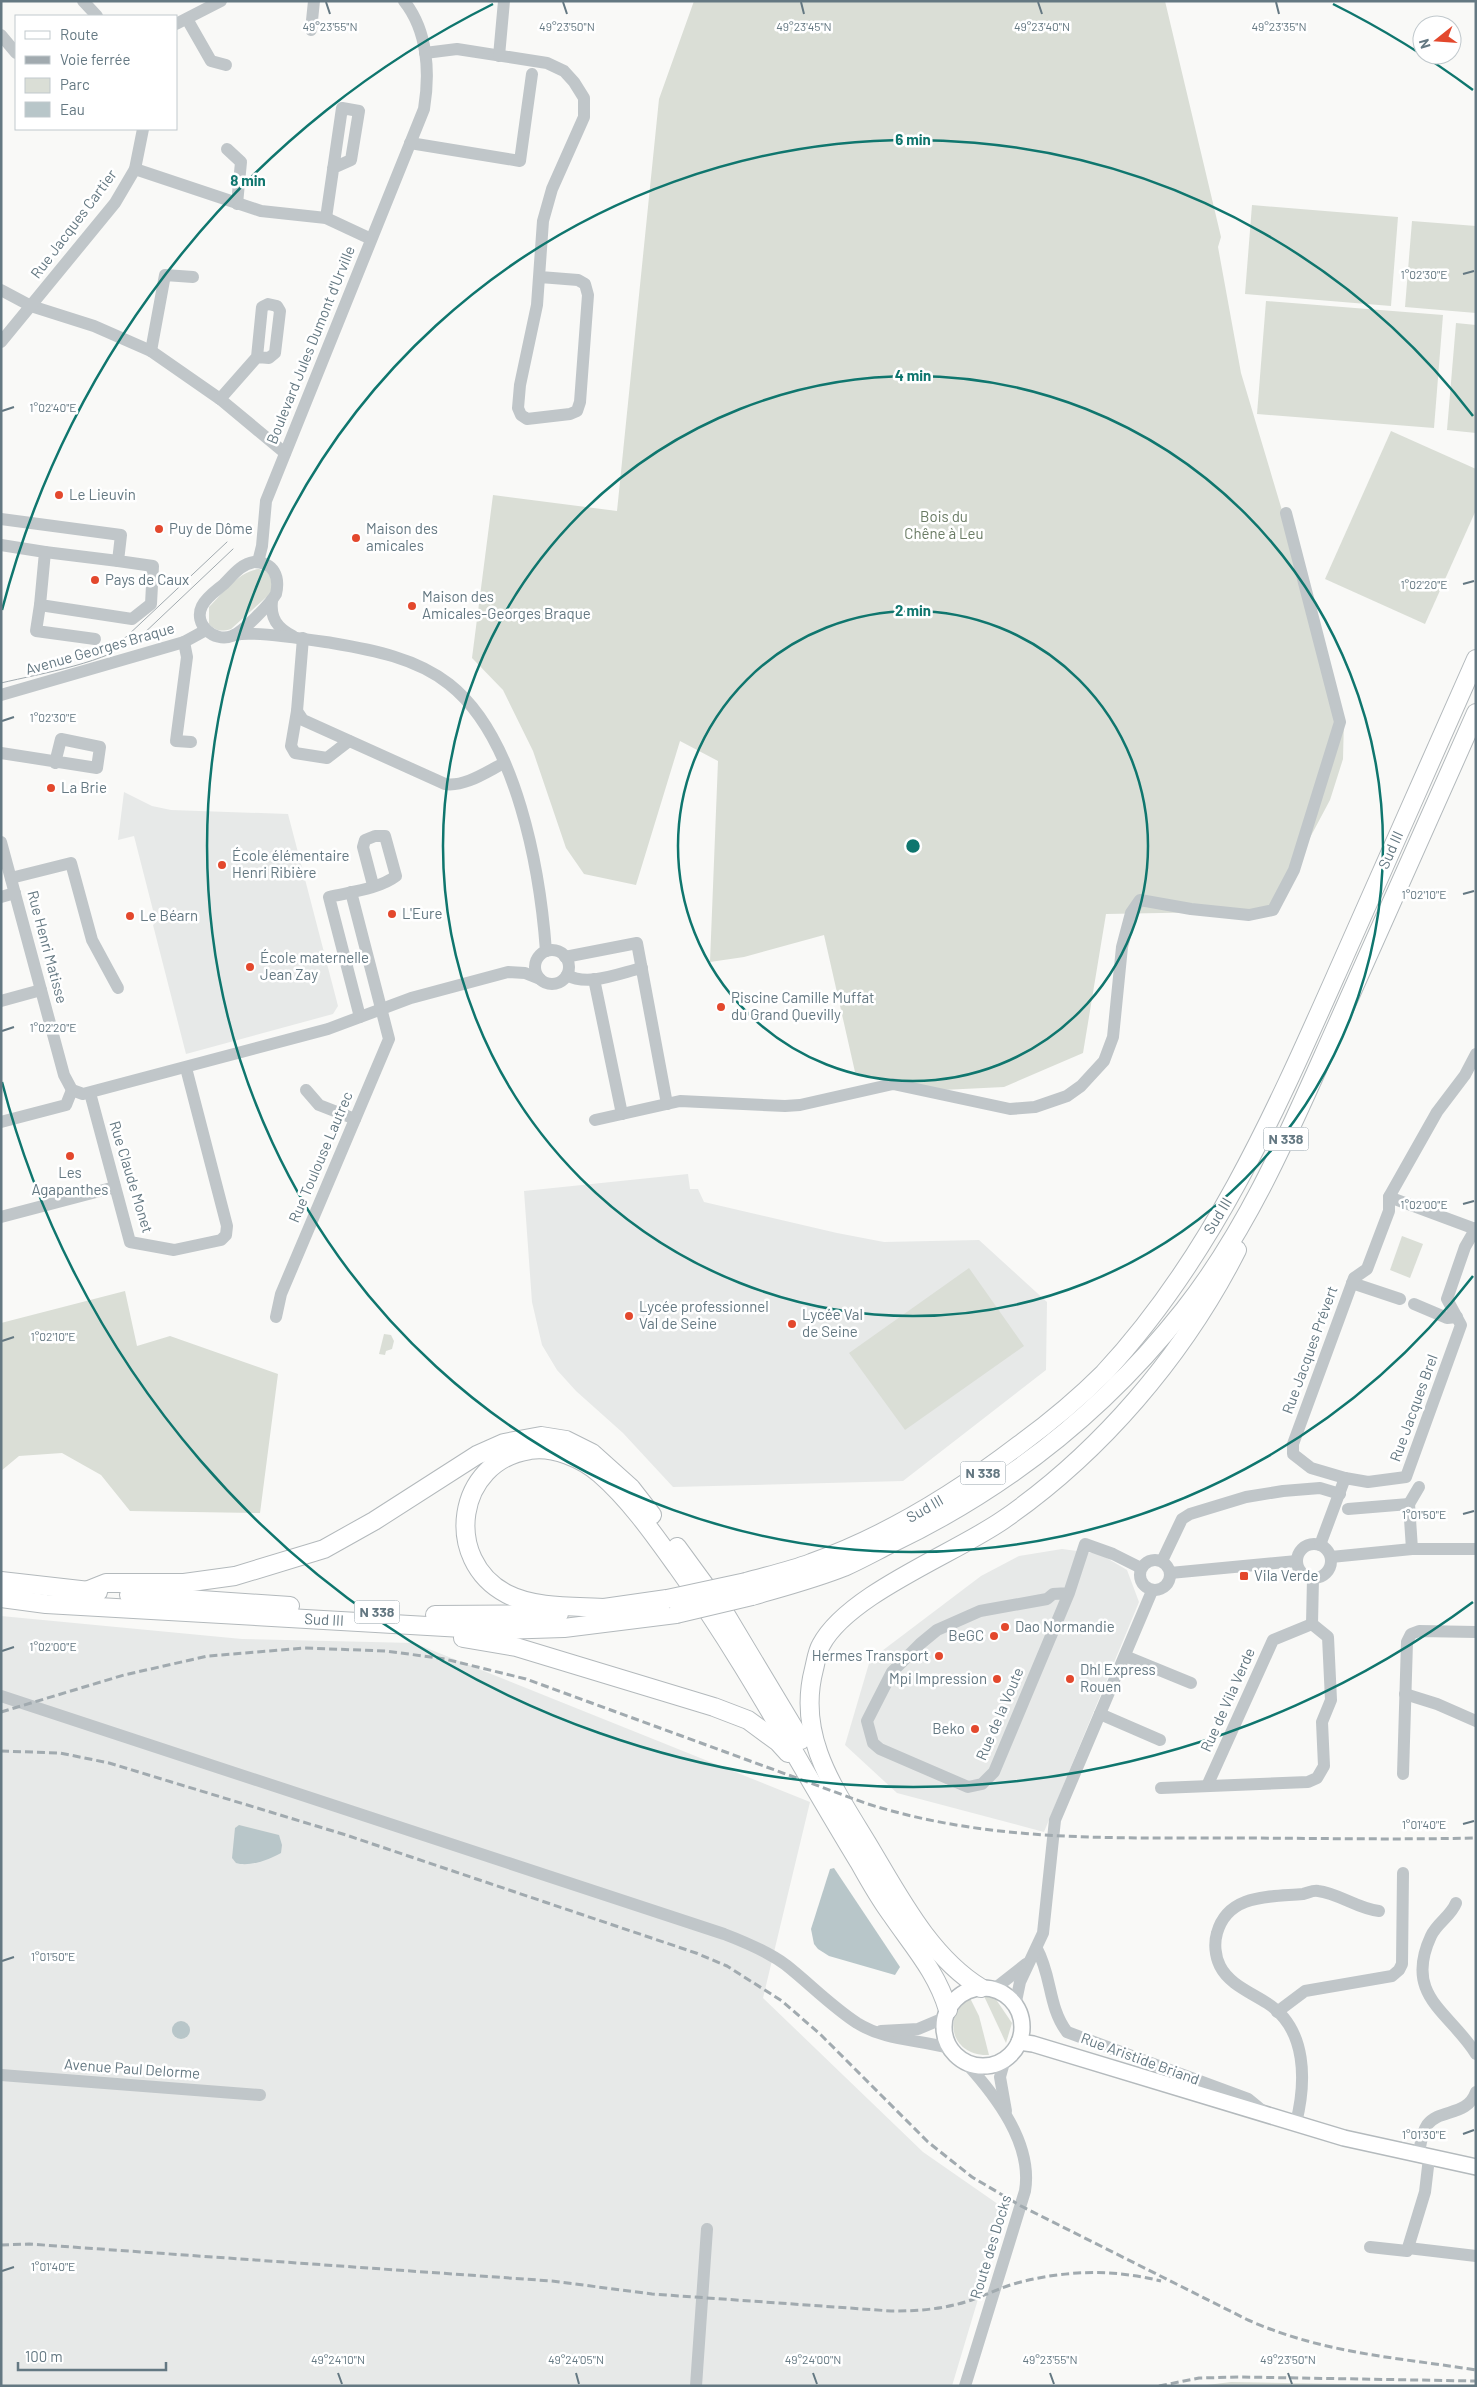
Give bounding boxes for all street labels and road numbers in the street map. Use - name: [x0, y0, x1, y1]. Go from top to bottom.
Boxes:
- street label: Rue Jacques Cartier: [26, 165, 120, 281]
- street label: Boulevard Jules Dumont d'Urville: [262, 243, 358, 446]
- street label: Avenue Georges Braque: [23, 618, 176, 678]
- street label: Sud III: [1374, 828, 1406, 871]
- street label: Rue Henri Matisse: [24, 888, 72, 1005]
- street label: Rue Toulouse Lautrec: [284, 1088, 356, 1225]
- street label: Rue Claude Monet: [106, 1119, 158, 1235]
- road number: N 338: [1264, 1128, 1308, 1150]
- street label: Sud III: [1199, 1194, 1235, 1237]
- street label: Rue Jacques Prévert: [1278, 1283, 1341, 1416]
- street label: Rue Jacques Brel: [1385, 1352, 1441, 1464]
- road number: N 338: [960, 1462, 1006, 1485]
- street label: Sud III: [903, 1490, 946, 1526]
- road number: N 338: [354, 1600, 400, 1624]
- street label: Sud III: [304, 1609, 344, 1629]
- street label: Rue de Vila Verde: [1196, 1645, 1258, 1754]
- street label: Rue de la Voute: [971, 1664, 1027, 1763]
- street label: Rue Aristide Briand: [1079, 2028, 1202, 2088]
- street label: Avenue Paul Delorme: [63, 2054, 201, 2082]
- street label: Route des Docks: [966, 2193, 1014, 2301]

